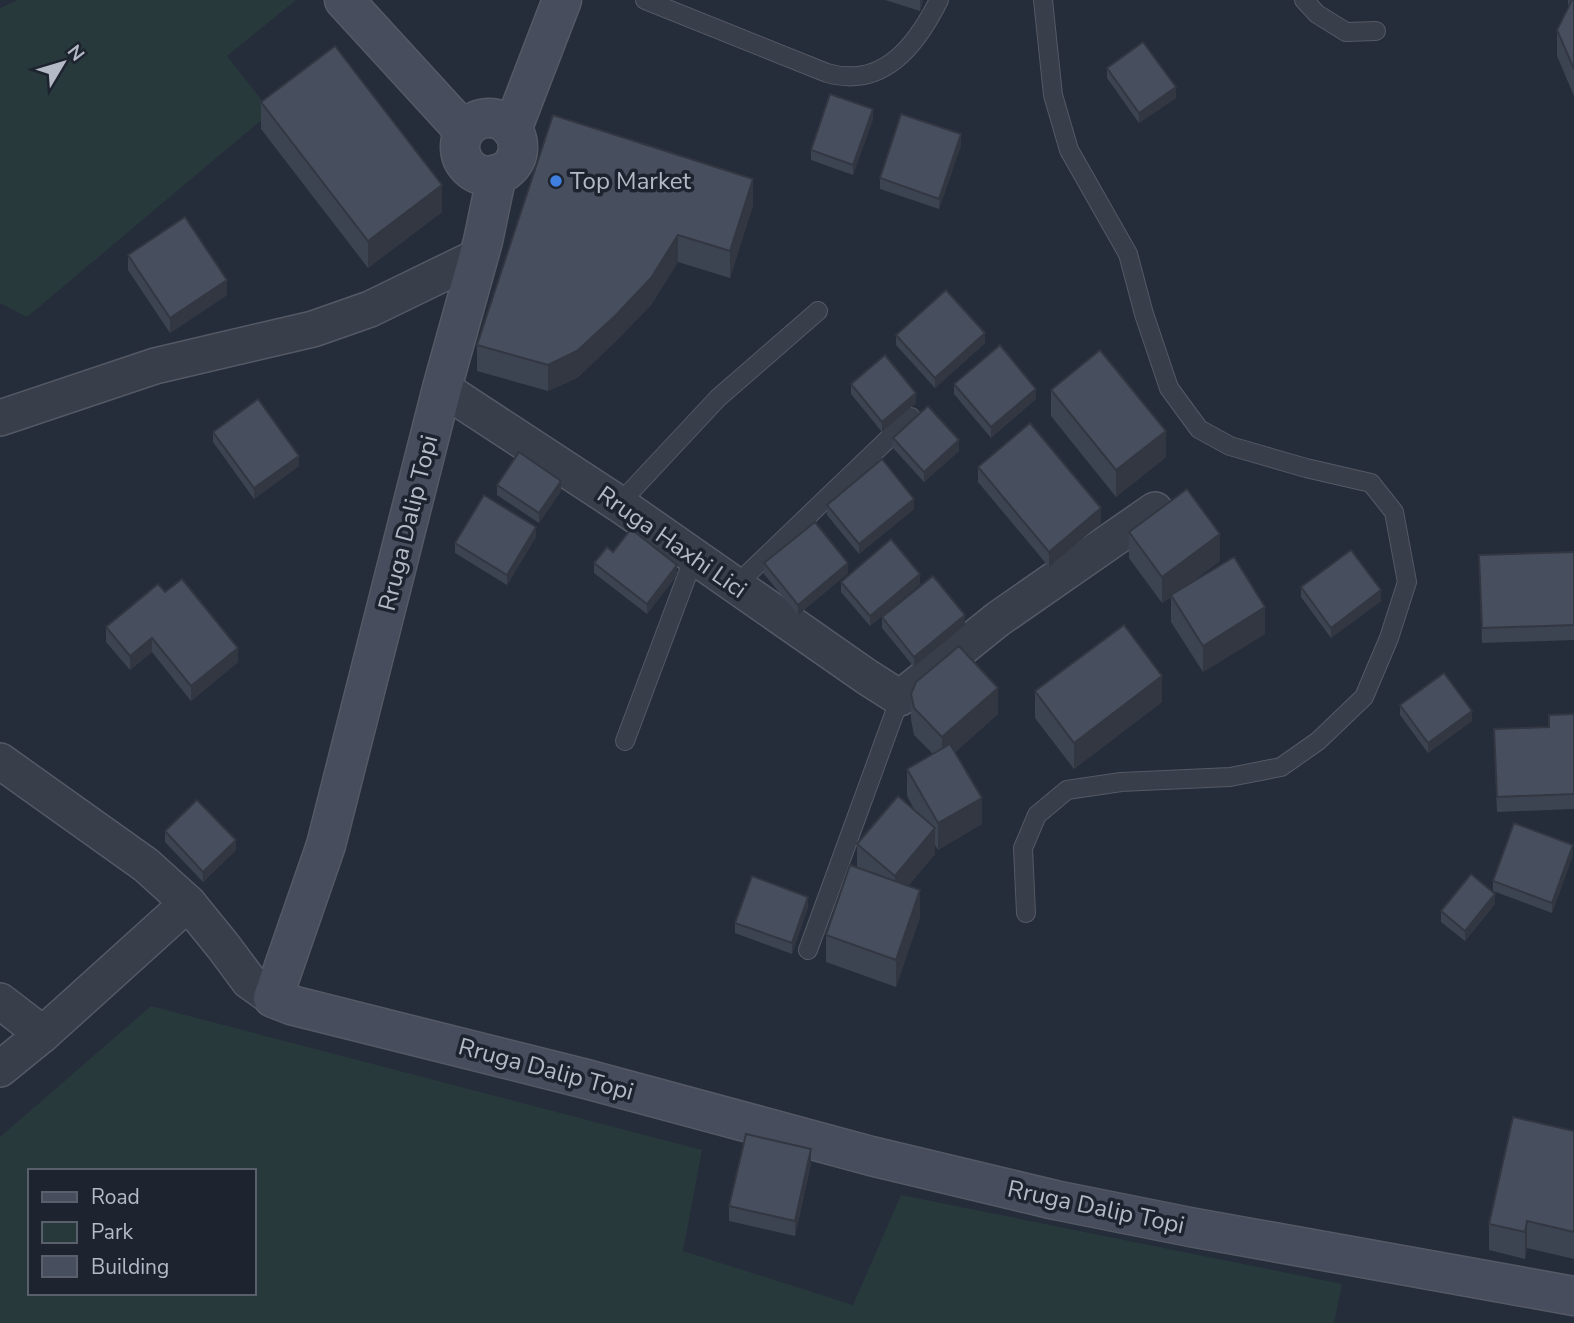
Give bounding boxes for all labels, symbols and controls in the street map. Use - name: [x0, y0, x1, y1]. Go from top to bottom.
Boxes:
- north arrow: [28, 28, 98, 98]
- text: N: [61, 40, 90, 67]
- place label: Top Market: [570, 165, 691, 197]
- marker: Top Market: [548, 173, 564, 189]
- street label: Rruga Dalip Topi: [371, 432, 445, 614]
- street label: Rruga Haxhi Lici: [591, 479, 753, 605]
- street label: Rruga Dalip Topi: [455, 1030, 637, 1108]
- legend: [28, 1169, 256, 1295]
- street label: Rruga Dalip Topi: [1005, 1173, 1187, 1241]
- text: Road: [91, 1183, 140, 1211]
- text: Park: [91, 1218, 133, 1246]
- text: Building: [91, 1253, 169, 1281]

